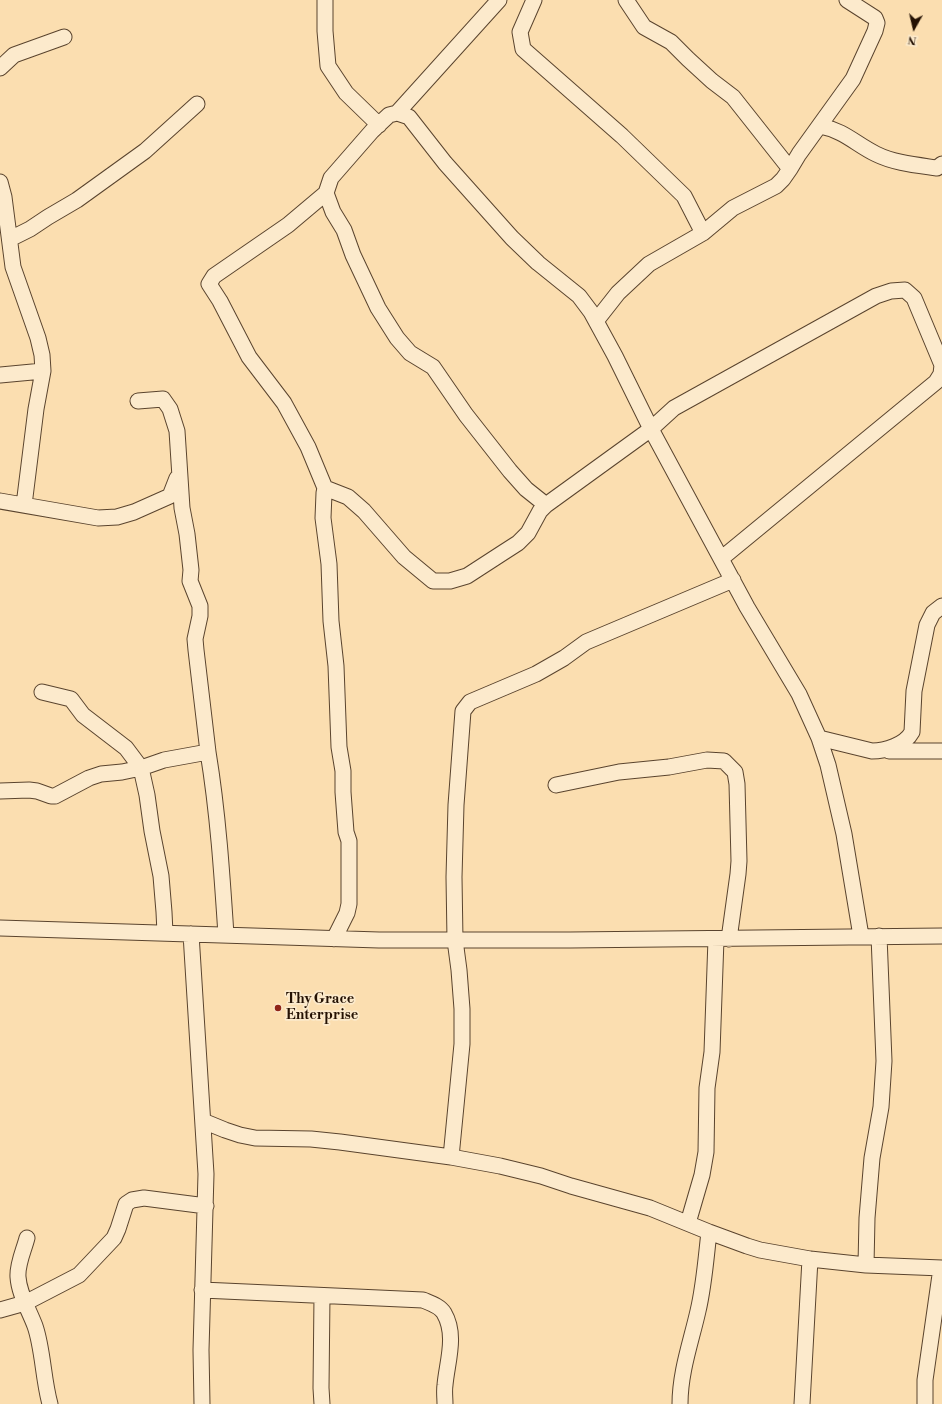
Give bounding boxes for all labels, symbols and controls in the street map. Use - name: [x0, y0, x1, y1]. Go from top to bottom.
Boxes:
- north arrow: [894, 8, 934, 48]
- text: N: [907, 32, 918, 47]
- place label: Thy Grace Enterprise: [286, 992, 358, 1024]
- marker: Thy Grace Enterprise: [273, 1003, 283, 1013]

